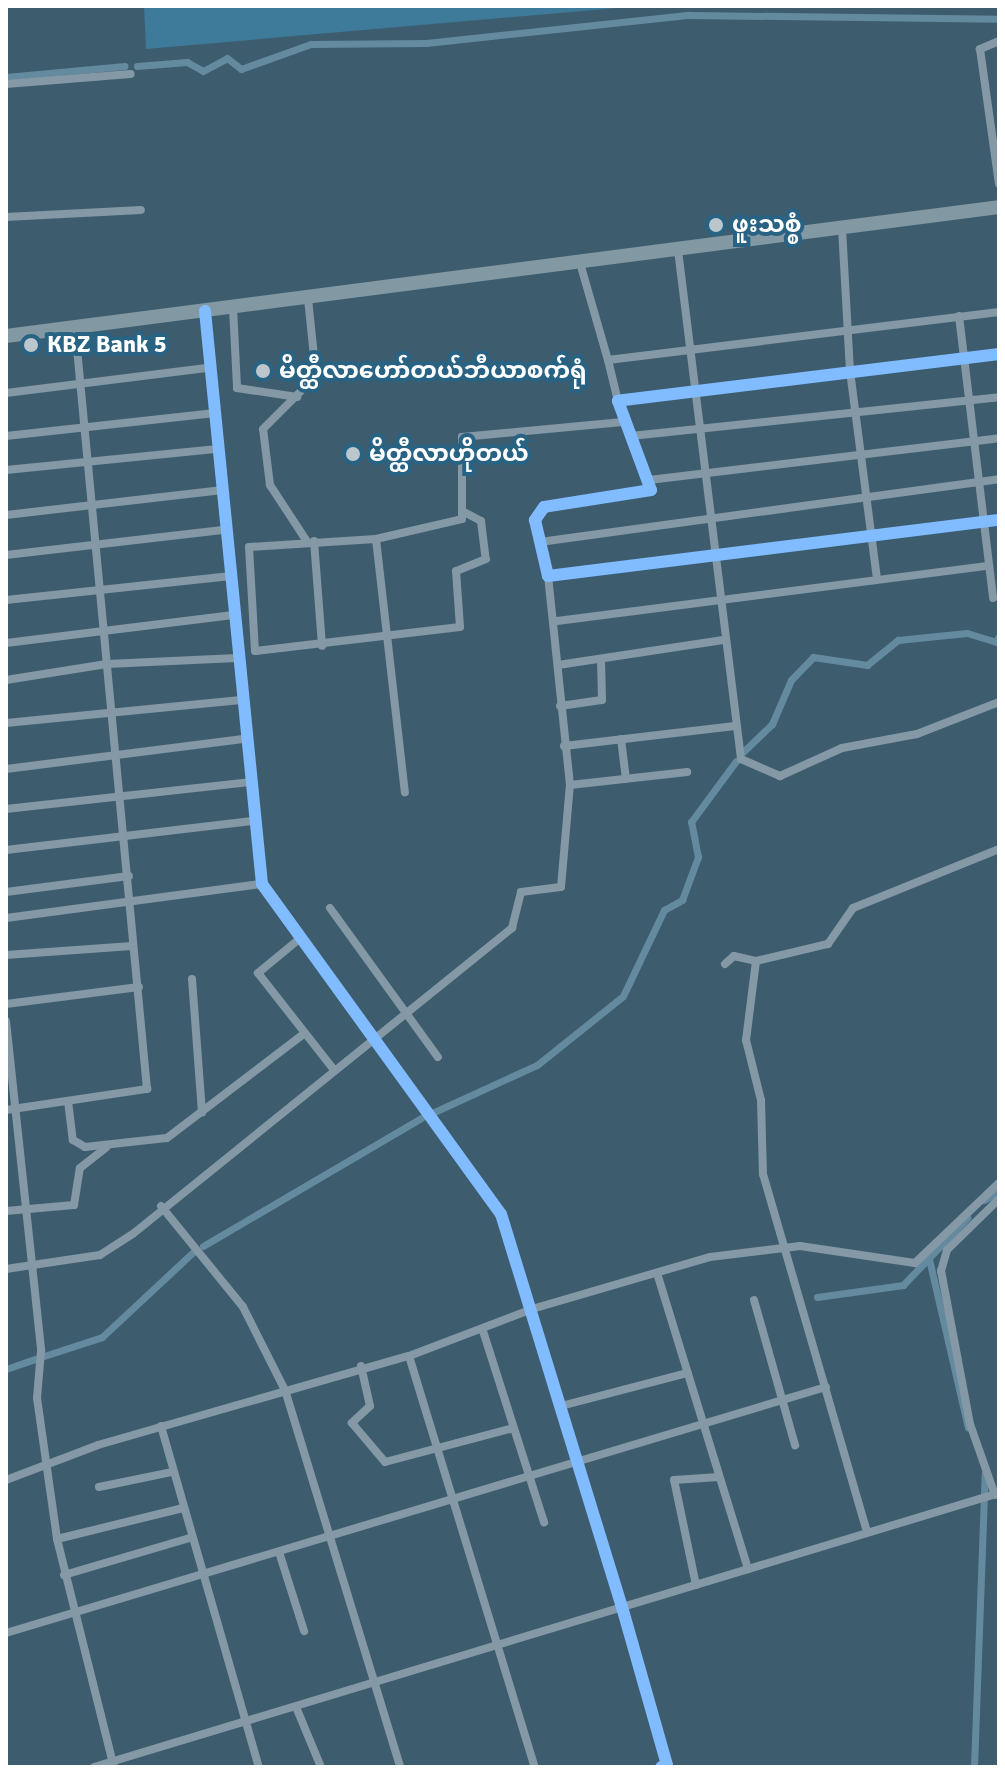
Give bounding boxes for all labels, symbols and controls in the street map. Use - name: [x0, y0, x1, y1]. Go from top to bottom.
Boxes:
- place label: ဖူးသစ္စံ: [732, 211, 801, 239]
- marker: ဖူးသစ္စံ: [707, 216, 725, 234]
- place label: KBZ Bank 5: [47, 331, 167, 359]
- marker: KBZ Bank 5: [22, 336, 40, 354]
- place label: မိတ္ထီလာဟော်တယ်ဘီယာစက်ရုံ: [279, 357, 587, 385]
- marker: မိတ္ထီလာဟော်တယ်ဘီယာစက်ရုံ: [254, 362, 272, 380]
- place label: မိတ္ထီလာဟိုတယ်: [369, 440, 529, 468]
- marker: မိတ္ထီလာဟိုတယ်: [344, 445, 362, 463]

